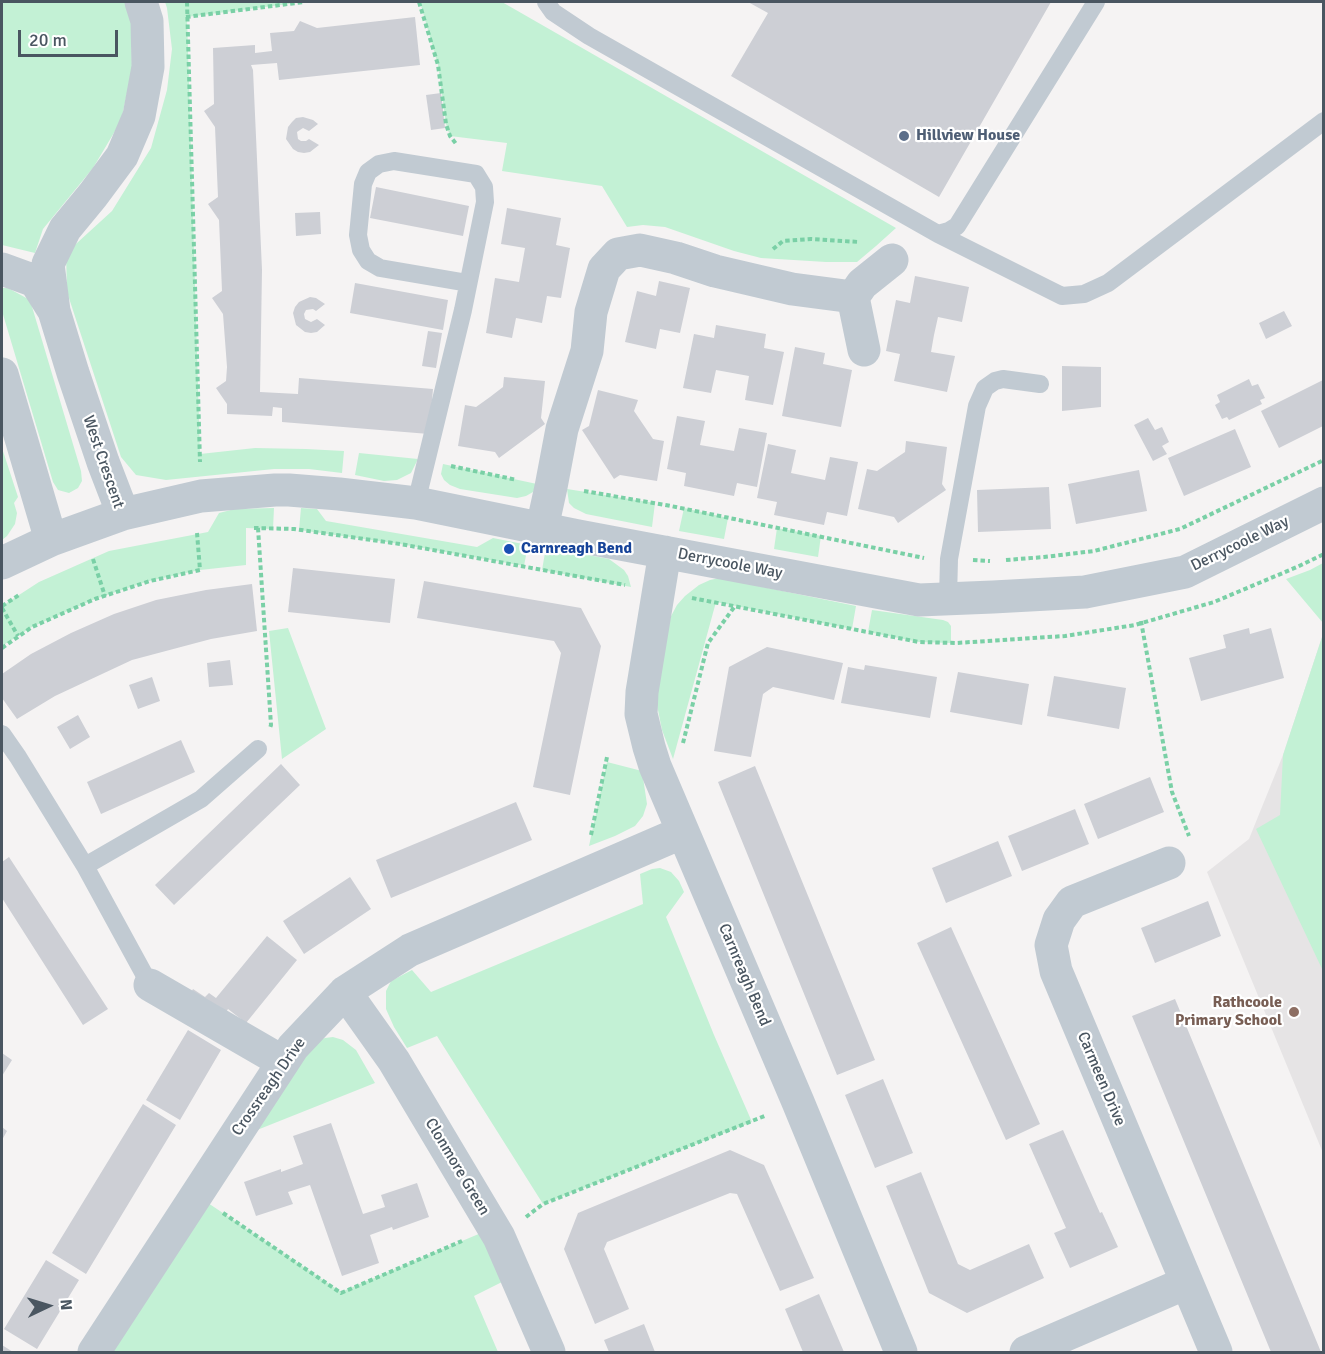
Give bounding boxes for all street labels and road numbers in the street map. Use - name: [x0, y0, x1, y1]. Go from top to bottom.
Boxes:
- street label: West Crescent: [78, 413, 128, 511]
- street label: Derrycoole Way: [1188, 512, 1292, 576]
- street label: Derrycoole Way: [676, 544, 784, 584]
- street label: Carnreagh Bend: [714, 921, 774, 1029]
- street label: Carmeen Drive: [1073, 1029, 1129, 1129]
- street label: Crossreagh Drive: [228, 1034, 310, 1140]
- street label: Clonmore Green: [420, 1115, 494, 1219]

